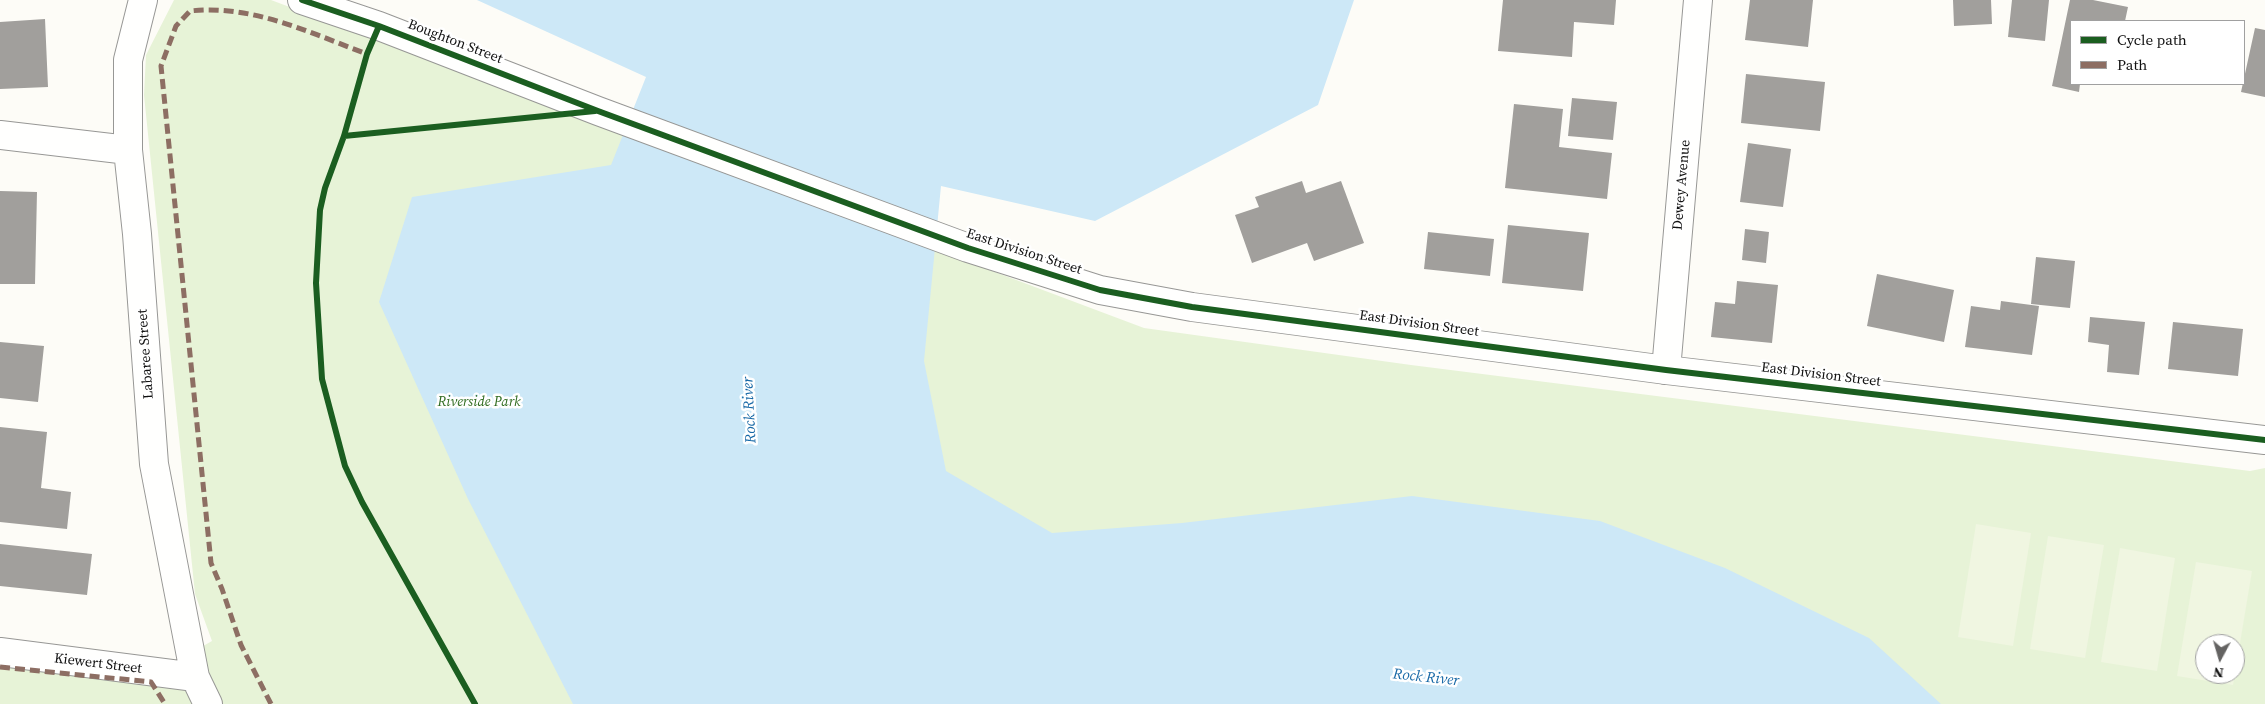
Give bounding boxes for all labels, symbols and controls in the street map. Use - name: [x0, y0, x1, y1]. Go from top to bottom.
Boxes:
- street label: Boughton Street: [405, 16, 505, 68]
- legend: [2070, 20, 2245, 85]
- text: Cycle path: [2117, 29, 2187, 50]
- text: Path: [2117, 54, 2147, 75]
- street label: Dewey Avenue: [1670, 139, 1694, 231]
- street label: East Division Street: [964, 225, 1084, 279]
- street label: East Division Street: [1358, 307, 1480, 341]
- street label: Labaree Street: [134, 308, 158, 400]
- street label: East Division Street: [1760, 359, 1882, 391]
- water label: Rock River: [739, 376, 761, 444]
- park label: Riverside Park: [437, 394, 521, 410]
- north arrow: [2195, 634, 2245, 684]
- street label: Kiewert Street: [53, 650, 143, 678]
- text: N: [2212, 662, 2225, 683]
- water label: Rock River: [1392, 666, 1460, 690]

